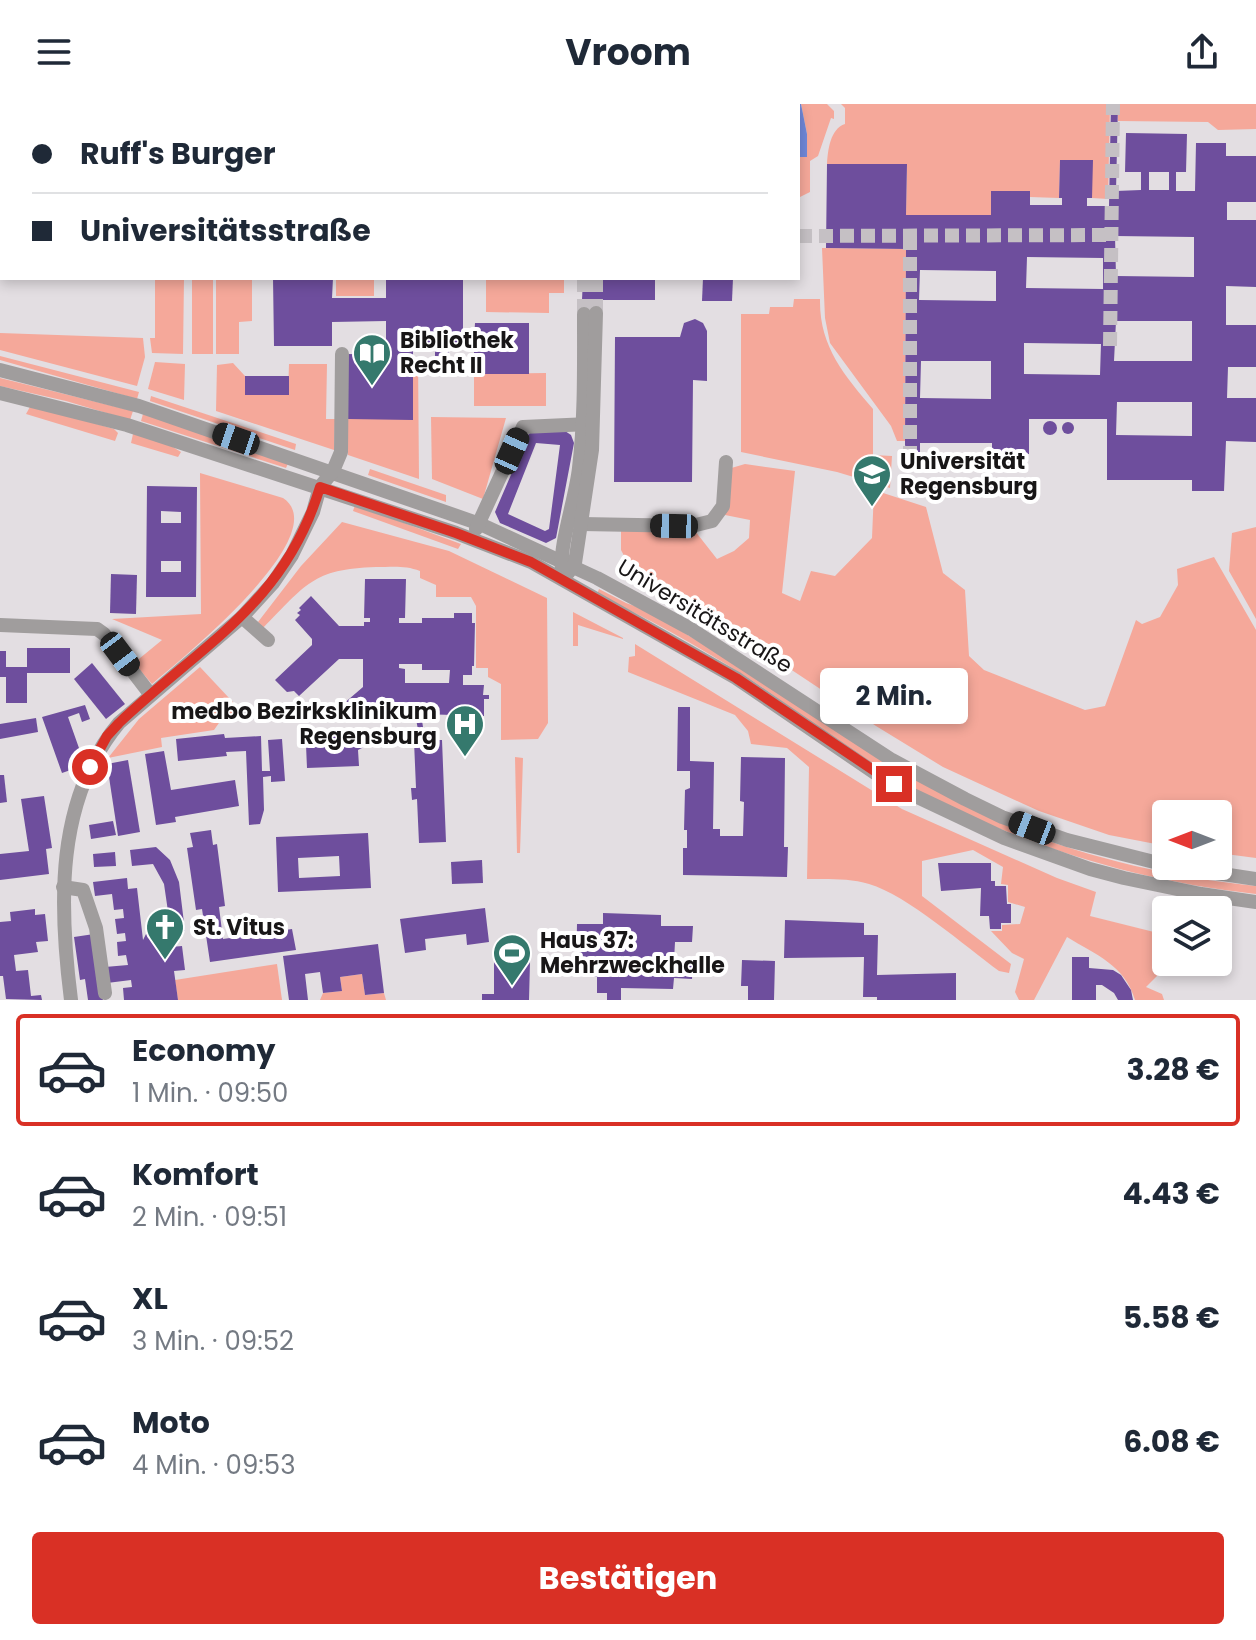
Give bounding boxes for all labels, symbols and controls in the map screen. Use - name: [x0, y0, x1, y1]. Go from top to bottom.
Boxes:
- text: Vroom: [565, 27, 691, 78]
- icon: menu: [32, 30, 76, 74]
- icon: share: [1180, 30, 1224, 74]
- text: Ruff's Burger: [80, 132, 276, 175]
- text: Universitätsstraße: [80, 209, 371, 252]
- place label: Bibliothek Recht II: [400, 325, 514, 381]
- library icon: Bibliothek Recht II: [351, 332, 393, 387]
- car: [209, 420, 263, 458]
- car: [491, 424, 533, 478]
- place label: Universität Regensburg: [900, 446, 1038, 502]
- school or university icon: Universität Regensburg: [851, 453, 893, 508]
- car: [650, 514, 698, 538]
- street label: Universitätsstraße: [612, 551, 798, 681]
- car: [96, 628, 144, 680]
- callout: 2 Min.: [820, 668, 968, 724]
- text: 2 Min.: [856, 678, 932, 714]
- place label: medbo Bezirksklinikum Regensburg: [171, 696, 437, 752]
- hospital icon: medbo Bezirksklinikum Regensburg: [444, 703, 486, 758]
- route start: [72, 749, 108, 785]
- route end: [876, 766, 912, 802]
- north arrow: [1152, 800, 1232, 880]
- map controls: [1152, 800, 1232, 976]
- car: [1005, 808, 1059, 848]
- button: layers: [1152, 896, 1232, 976]
- church icon: St. Vitus: [144, 906, 186, 961]
- place label: St. Vitus: [193, 912, 285, 943]
- place label: Haus 37: Mehrzweckhalle: [540, 925, 725, 981]
- sports icon: Haus 37: Mehrzweckhalle: [491, 932, 533, 987]
- text: Economy: [132, 1029, 276, 1072]
- icon: car: [36, 1034, 108, 1106]
- text: 3.28 €: [1127, 1048, 1220, 1091]
- text: 1 Min. · 09:50: [132, 1075, 288, 1111]
- text: Komfort: [132, 1153, 259, 1196]
- icon: car: [36, 1158, 108, 1230]
- text: 4.43 €: [1123, 1172, 1220, 1215]
- text: 2 Min. · 09:51: [132, 1199, 287, 1235]
- text: XL: [132, 1277, 168, 1320]
- icon: car: [36, 1282, 108, 1354]
- text: 5.58 €: [1123, 1296, 1220, 1339]
- text: 3 Min. · 09:52: [132, 1323, 294, 1359]
- text: Moto: [132, 1401, 210, 1444]
- icon: car: [36, 1406, 108, 1478]
- text: 6.08 €: [1123, 1420, 1220, 1463]
- text: 4 Min. · 09:53: [132, 1447, 295, 1483]
- button: Bestätigen: [32, 1532, 1224, 1624]

